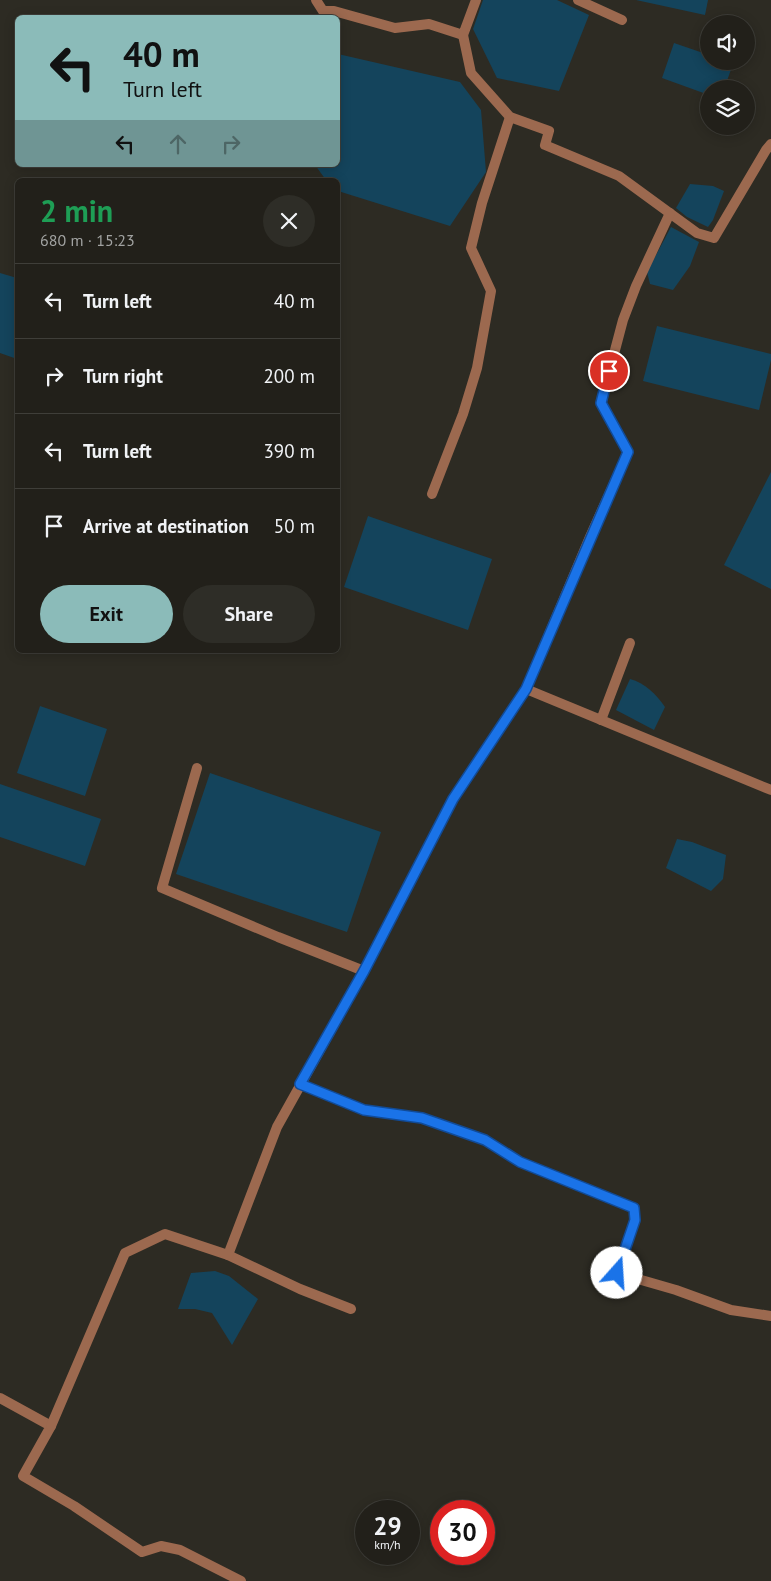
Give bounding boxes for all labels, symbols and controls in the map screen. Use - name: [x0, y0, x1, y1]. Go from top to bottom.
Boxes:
- map controls: [700, 15, 755, 135]
- button: sound: [700, 15, 755, 70]
- text: 40 m: [123, 31, 200, 77]
- icon: left: [40, 35, 105, 100]
- text: Turn left: [123, 75, 202, 103]
- button: layers: [700, 80, 755, 135]
- icon: left: [111, 130, 139, 158]
- icon: ahead: [164, 130, 192, 158]
- icon: right: [217, 130, 245, 158]
- text: 2 min: [40, 191, 113, 230]
- button: close: [263, 195, 315, 247]
- text: 680 m · 15:23: [40, 230, 135, 250]
- icon: left: [40, 287, 68, 315]
- text: Turn left: [83, 289, 152, 313]
- text: 40 m: [274, 289, 315, 313]
- pin: [588, 350, 630, 392]
- icon: arrive: [595, 357, 623, 385]
- icon: right: [40, 362, 68, 390]
- text: Turn right: [83, 364, 163, 388]
- text: 200 m: [263, 364, 315, 388]
- icon: left: [40, 437, 68, 465]
- text: Turn left: [83, 439, 152, 463]
- text: 390 m: [263, 439, 315, 463]
- icon: arrive: [40, 512, 68, 540]
- text: Arrive at destination: [83, 514, 249, 538]
- text: 50 m: [274, 514, 315, 538]
- button: Exit: [40, 585, 173, 643]
- button: Share: [183, 585, 315, 643]
- position arrow: [590, 1246, 642, 1298]
- speed limit sign: 30: [430, 1500, 495, 1565]
- text: 29: [373, 1510, 402, 1542]
- text: km/h: [374, 1537, 401, 1552]

